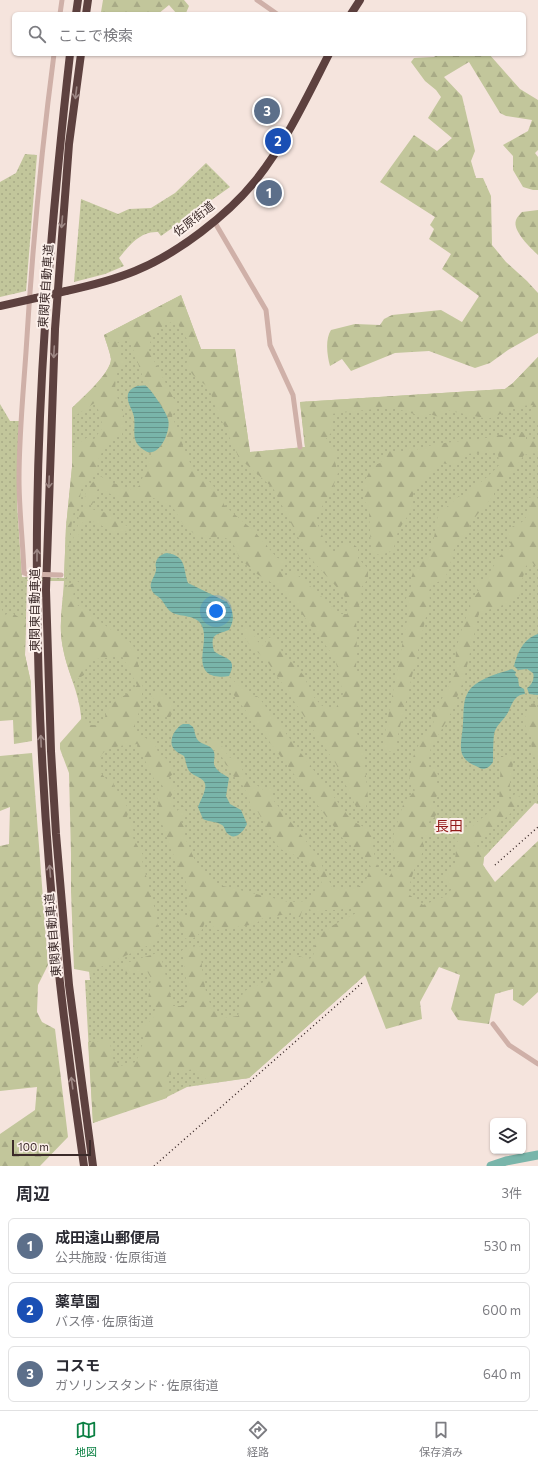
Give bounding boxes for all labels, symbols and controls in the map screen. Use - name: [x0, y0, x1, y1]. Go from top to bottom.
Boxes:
- search box: [12, 12, 526, 56]
- icon: search: [26, 23, 48, 45]
- text: ここで検索: [58, 26, 133, 44]
- one-way arrow: [72, 86, 80, 99]
- pin: 3: [254, 96, 280, 126]
- pin: 2: [265, 126, 291, 156]
- pin: 1: [256, 178, 282, 208]
- street label: 佐原街道: [170, 198, 217, 239]
- one-way arrow: [59, 215, 66, 228]
- street label: 東関東自動車道: [35, 244, 55, 328]
- one-way arrow: [50, 345, 57, 358]
- one-way arrow: [46, 475, 53, 488]
- one-way arrow: [33, 549, 41, 562]
- street label: 東関東自動車道: [27, 568, 41, 652]
- your location: [206, 601, 226, 621]
- one-way arrow: [38, 735, 45, 748]
- district label: 長田: [435, 817, 463, 834]
- one-way arrow: [46, 865, 53, 878]
- street label: 東関東自動車道: [41, 893, 63, 978]
- one-way arrow: [68, 1077, 76, 1090]
- map controls: [490, 1118, 526, 1154]
- button: layers: [490, 1118, 526, 1154]
- scale bar: [12, 1138, 91, 1157]
- text: 100 m: [18, 1140, 49, 1153]
- text: 周辺: [16, 1183, 50, 1204]
- text: 3件: [502, 1185, 522, 1201]
- text: 成田遠山郵便局: [55, 1228, 160, 1246]
- text: 1: [27, 1238, 33, 1254]
- text: 530 m: [484, 1238, 521, 1254]
- text: 公共施設 · 佐原街道: [55, 1249, 167, 1265]
- text: 薬草園: [55, 1292, 100, 1310]
- text: 2: [26, 1302, 34, 1318]
- text: 600 m: [482, 1302, 521, 1318]
- text: バス停 · 佐原街道: [55, 1313, 154, 1329]
- text: コスモ: [55, 1356, 100, 1374]
- text: 3: [26, 1366, 34, 1382]
- text: 640 m: [483, 1366, 521, 1382]
- text: ガソリンスタンド · 佐原街道: [55, 1377, 219, 1393]
- tab: 地図: [75, 1419, 97, 1459]
- tab: 経路: [247, 1419, 269, 1459]
- tab: 保存済み: [419, 1419, 463, 1459]

